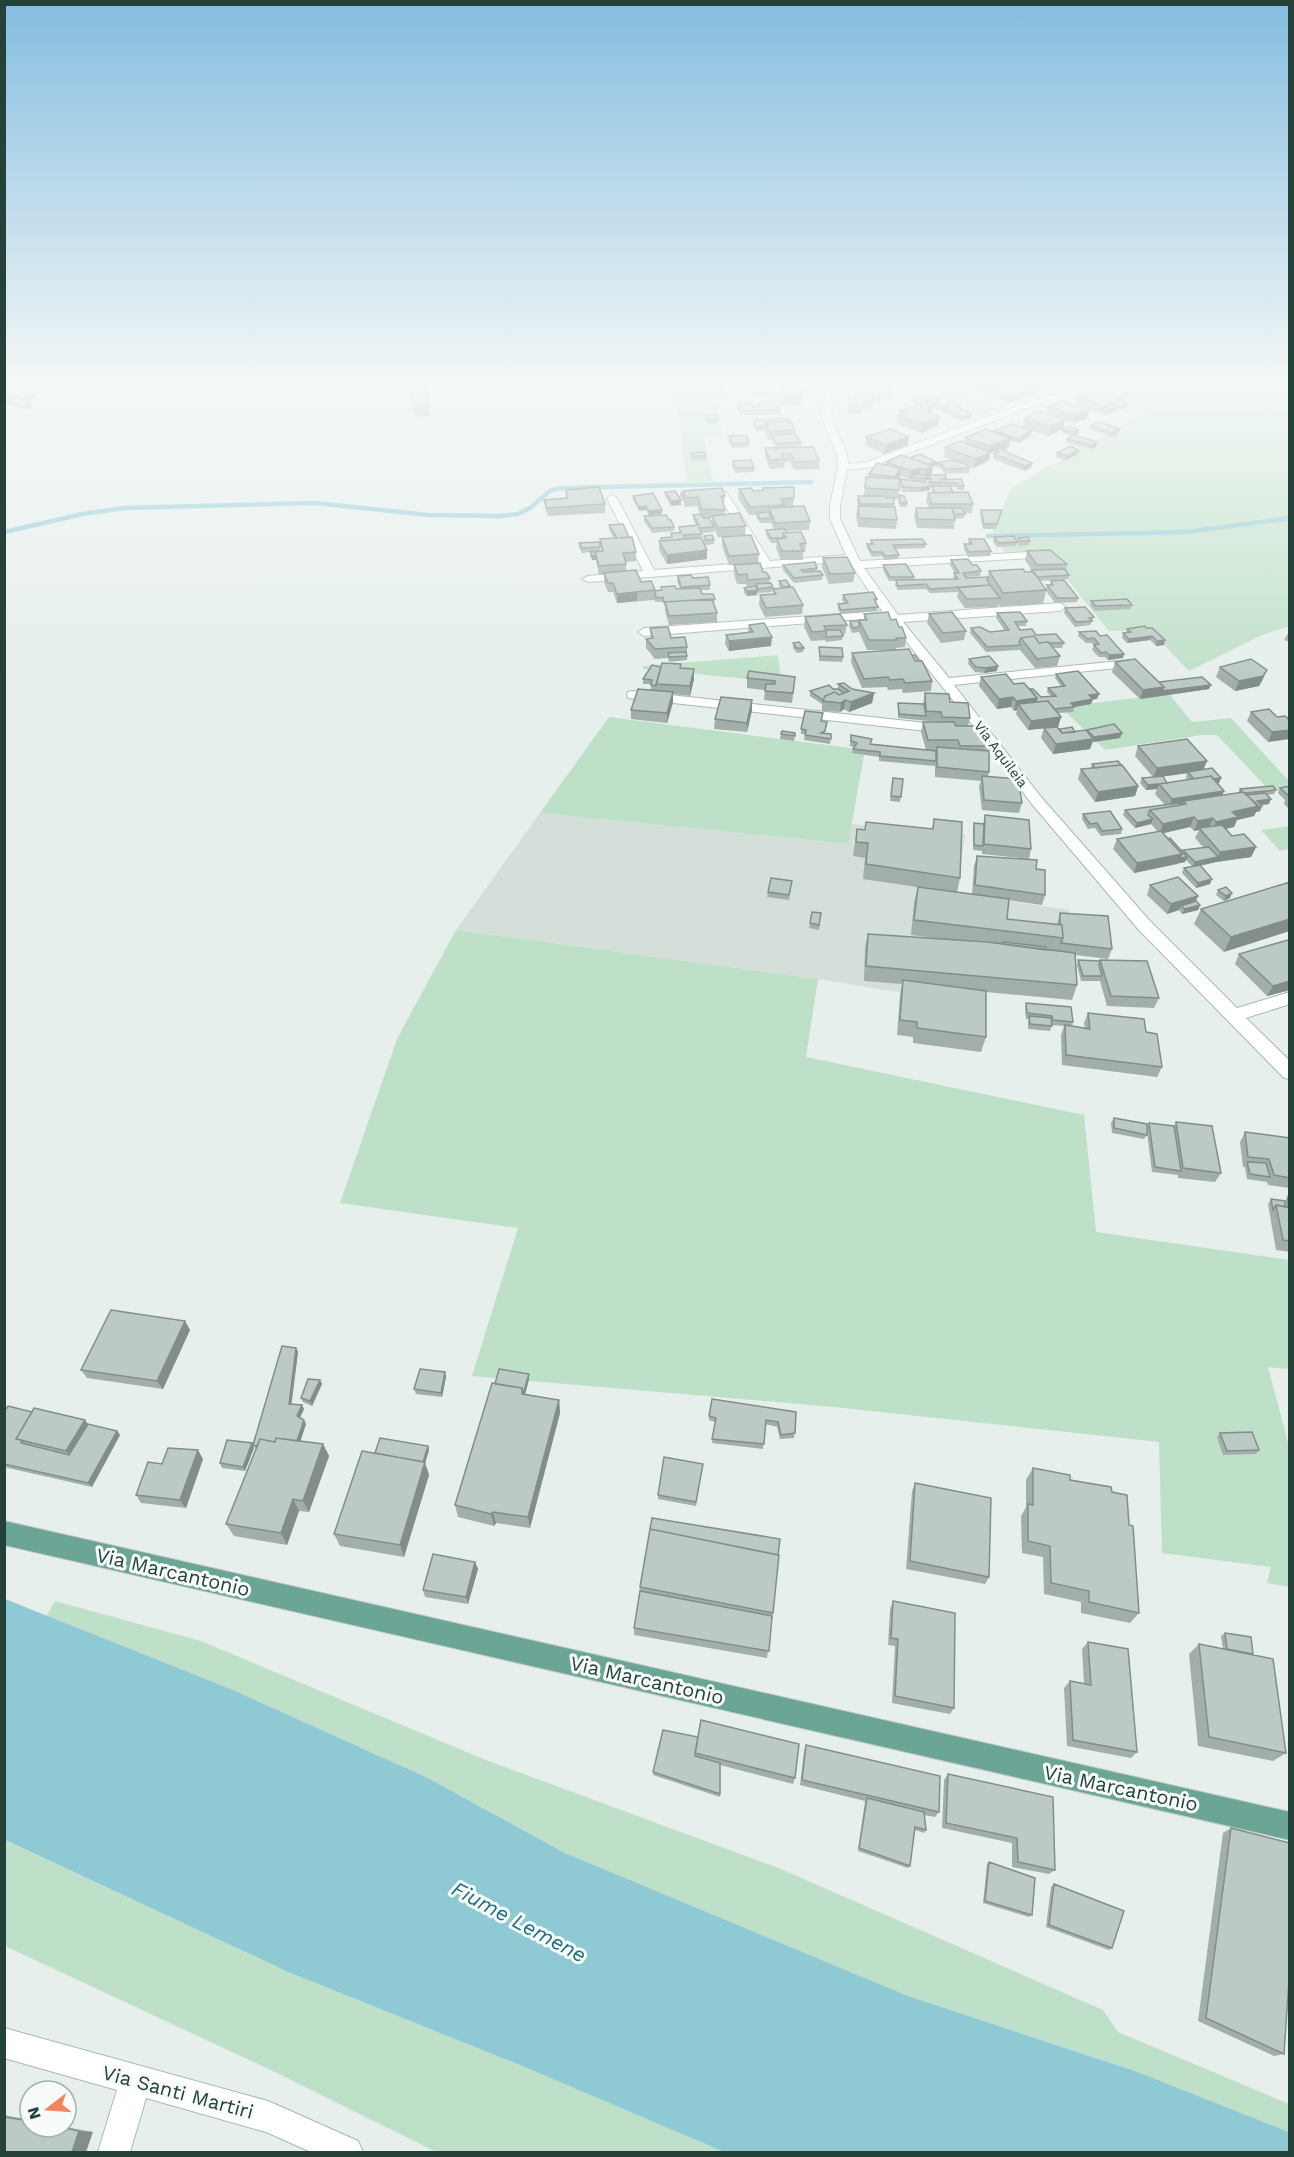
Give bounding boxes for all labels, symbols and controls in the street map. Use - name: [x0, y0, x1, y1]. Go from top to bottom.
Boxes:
- street label: Via Aquileia: [971, 718, 1031, 790]
- street label: Via Marcantonio: [94, 1543, 252, 1601]
- street label: Via Marcantonio: [568, 1651, 726, 1709]
- street label: Via Marcantonio: [1042, 1760, 1200, 1816]
- water label: Fiume Lemene: [448, 1876, 591, 1968]
- street label: Via Santi Martiri: [100, 2060, 256, 2124]
- north arrow: [18, 2079, 78, 2139]
- text: N: [23, 2105, 45, 2122]

